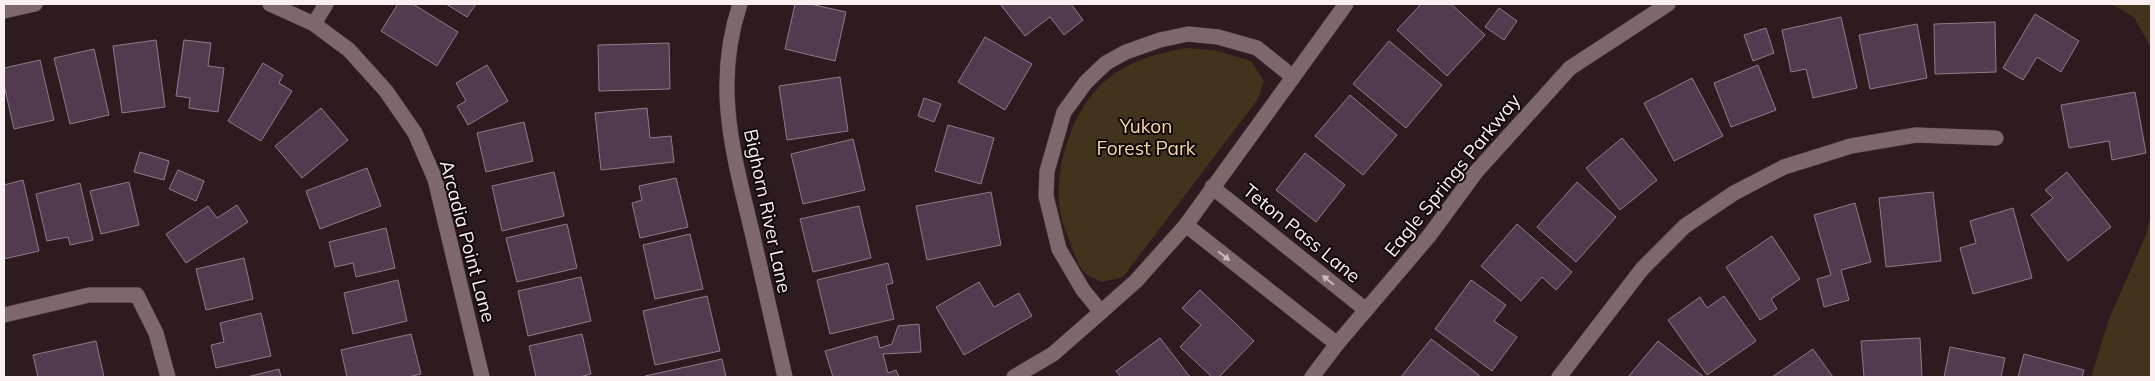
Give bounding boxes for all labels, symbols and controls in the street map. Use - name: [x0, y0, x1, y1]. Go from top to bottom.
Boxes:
- street label: Eagle Springs Parkway: [1379, 89, 1525, 261]
- park label: Yukon Forest Park: [1096, 114, 1196, 160]
- street label: Bighorn River Lane: [739, 127, 797, 295]
- street label: Arcadia Point Lane: [435, 157, 501, 325]
- street label: Teton Pass Lane: [1238, 178, 1366, 288]
- one-way arrow: [1217, 250, 1230, 261]
- one-way arrow: [1322, 274, 1335, 285]

